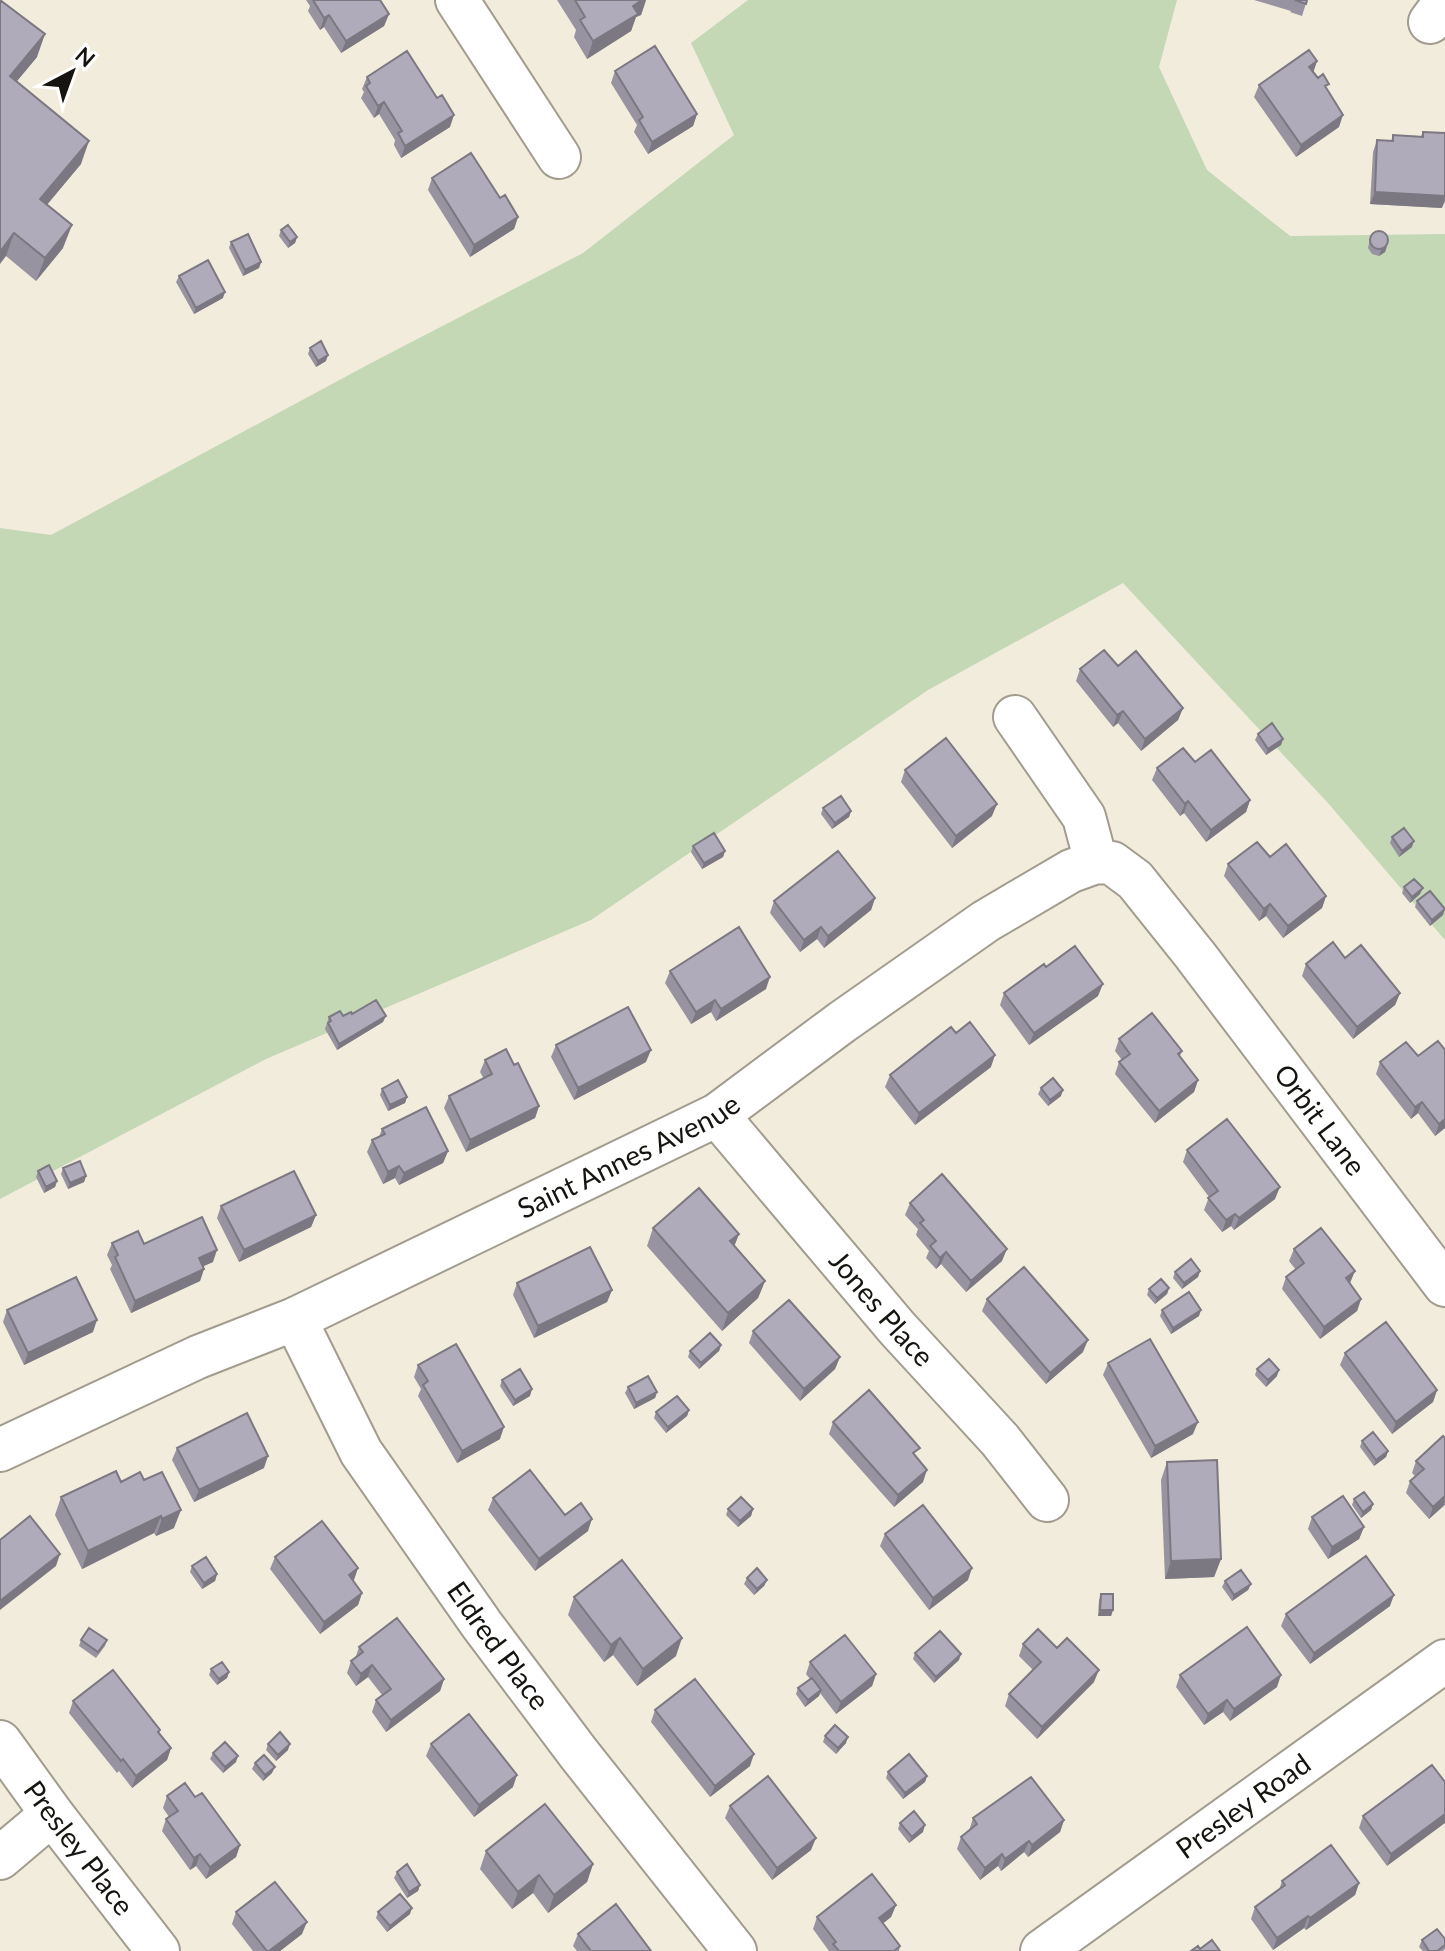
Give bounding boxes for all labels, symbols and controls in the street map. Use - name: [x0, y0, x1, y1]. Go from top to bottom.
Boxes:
- north arrow: [32, 32, 112, 112]
- text: N: [70, 41, 101, 72]
- street label: Orbit Lane: [1268, 1057, 1374, 1182]
- street label: Saint Annes Avenue: [512, 1086, 746, 1225]
- street label: Jones Place: [823, 1243, 942, 1373]
- street label: Eldred Place: [441, 1575, 558, 1716]
- street label: Presley Road: [1169, 1746, 1316, 1865]
- street label: Presley Place: [17, 1774, 142, 1921]

